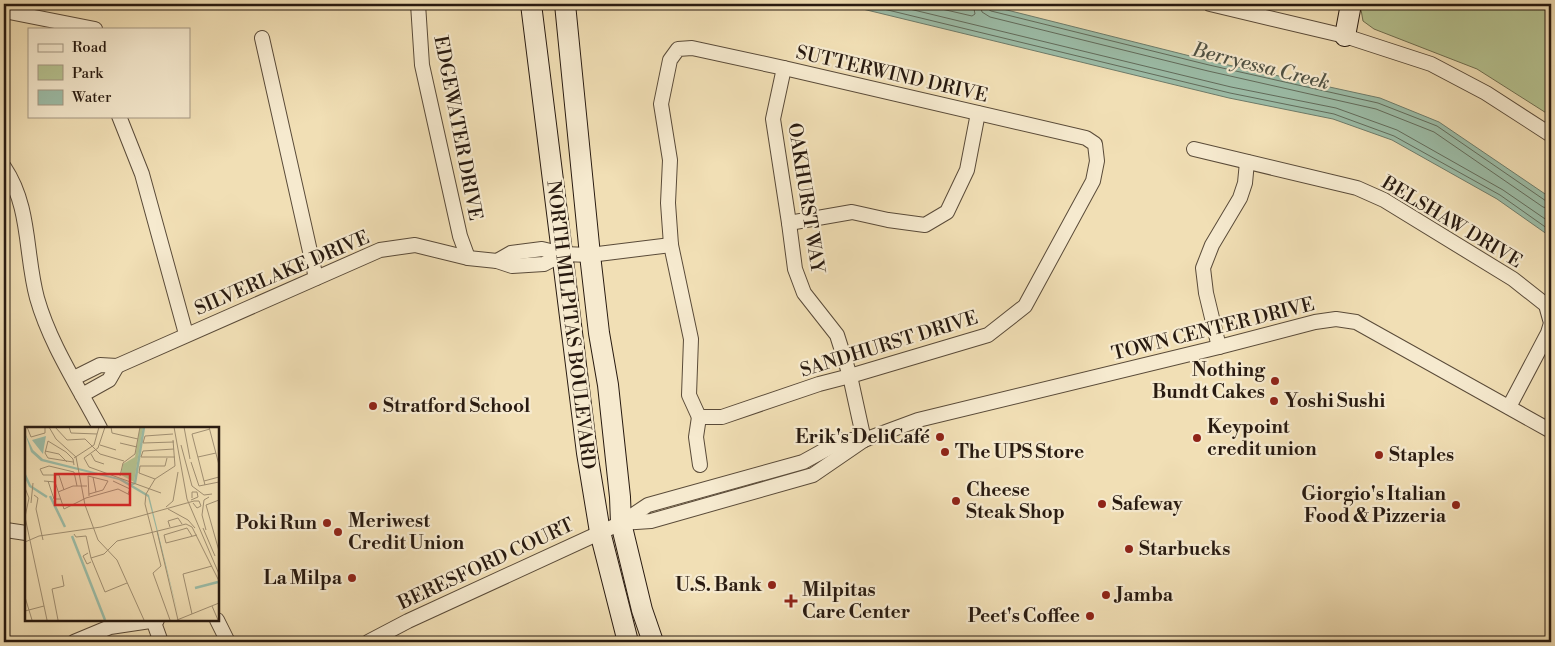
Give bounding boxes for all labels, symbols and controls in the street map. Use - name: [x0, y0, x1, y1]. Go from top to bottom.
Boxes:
- legend: [28, 28, 190, 118]
- street label: EDGEWATER DRIVE: [428, 34, 488, 222]
- text: Road: [72, 38, 107, 57]
- water label: Berryessa Creek: [1189, 38, 1332, 96]
- street label: SUTTERWIND DRIVE: [794, 40, 990, 108]
- text: Park: [72, 64, 104, 83]
- text: Water: [71, 88, 112, 107]
- street label: OAKHURST WAY: [782, 121, 830, 276]
- street label: BELSHAW DRIVE: [1377, 170, 1527, 273]
- street label: NORTH MILPITAS BOULEVARD: [541, 179, 601, 471]
- street label: SILVERLAKE DRIVE: [191, 225, 373, 321]
- street label: TOWN CENTER DRIVE: [1109, 292, 1317, 366]
- street label: SANDHURST DRIVE: [797, 306, 981, 382]
- place label: Nothing Bundt Cakes: [1152, 358, 1266, 404]
- marker: Nothing Bundt Cakes: [1269, 375, 1281, 387]
- place label: Yoshi Sushi: [1284, 389, 1385, 413]
- place label: Stratford School: [383, 394, 530, 418]
- marker: Yoshi Sushi: [1268, 395, 1280, 407]
- marker: Stratford School: [367, 400, 379, 412]
- place label: Keypoint credit union: [1207, 415, 1317, 461]
- place label: Erik's DeliCafé: [795, 425, 930, 449]
- inset map: [25, 427, 219, 621]
- marker: Erik's DeliCafé: [934, 431, 946, 443]
- marker: Keypoint credit union: [1191, 432, 1203, 444]
- place label: The UPS Store: [955, 440, 1084, 464]
- place label: Staples: [1389, 443, 1454, 467]
- marker: The UPS Store: [939, 446, 951, 458]
- marker: Staples: [1373, 449, 1385, 461]
- place label: Cheese Steak Shop: [966, 478, 1065, 524]
- place label: Giorgio's Italian Food & Pizzeria: [1301, 482, 1447, 528]
- place label: Safeway: [1112, 492, 1183, 516]
- marker: Cheese Steak Shop: [950, 495, 962, 507]
- marker: Safeway: [1096, 498, 1108, 510]
- marker: Giorgio's Italian Food & Pizzeria: [1450, 499, 1462, 511]
- place label: Meriwest Credit Union: [348, 509, 465, 555]
- place label: Poki Run: [235, 511, 317, 535]
- street label: BERESFORD COURT: [393, 513, 578, 616]
- marker: Poki Run: [321, 517, 333, 529]
- marker: Meriwest Credit Union: [332, 526, 344, 538]
- place label: Starbucks: [1139, 537, 1230, 561]
- marker: Starbucks: [1123, 543, 1135, 555]
- place label: La Milpa: [263, 566, 343, 590]
- marker: La Milpa: [346, 572, 358, 584]
- place label: U.S. Bank: [675, 573, 762, 597]
- place label: Milpitas Care Center: [802, 578, 911, 624]
- marker: U.S. Bank: [766, 579, 778, 591]
- place label: Jamba: [1113, 583, 1174, 607]
- marker: Jamba: [1100, 589, 1112, 601]
- marker: Milpitas Care Center: [784, 594, 798, 608]
- place label: Peet's Coffee: [968, 604, 1080, 628]
- marker: Peet's Coffee: [1084, 610, 1096, 622]

